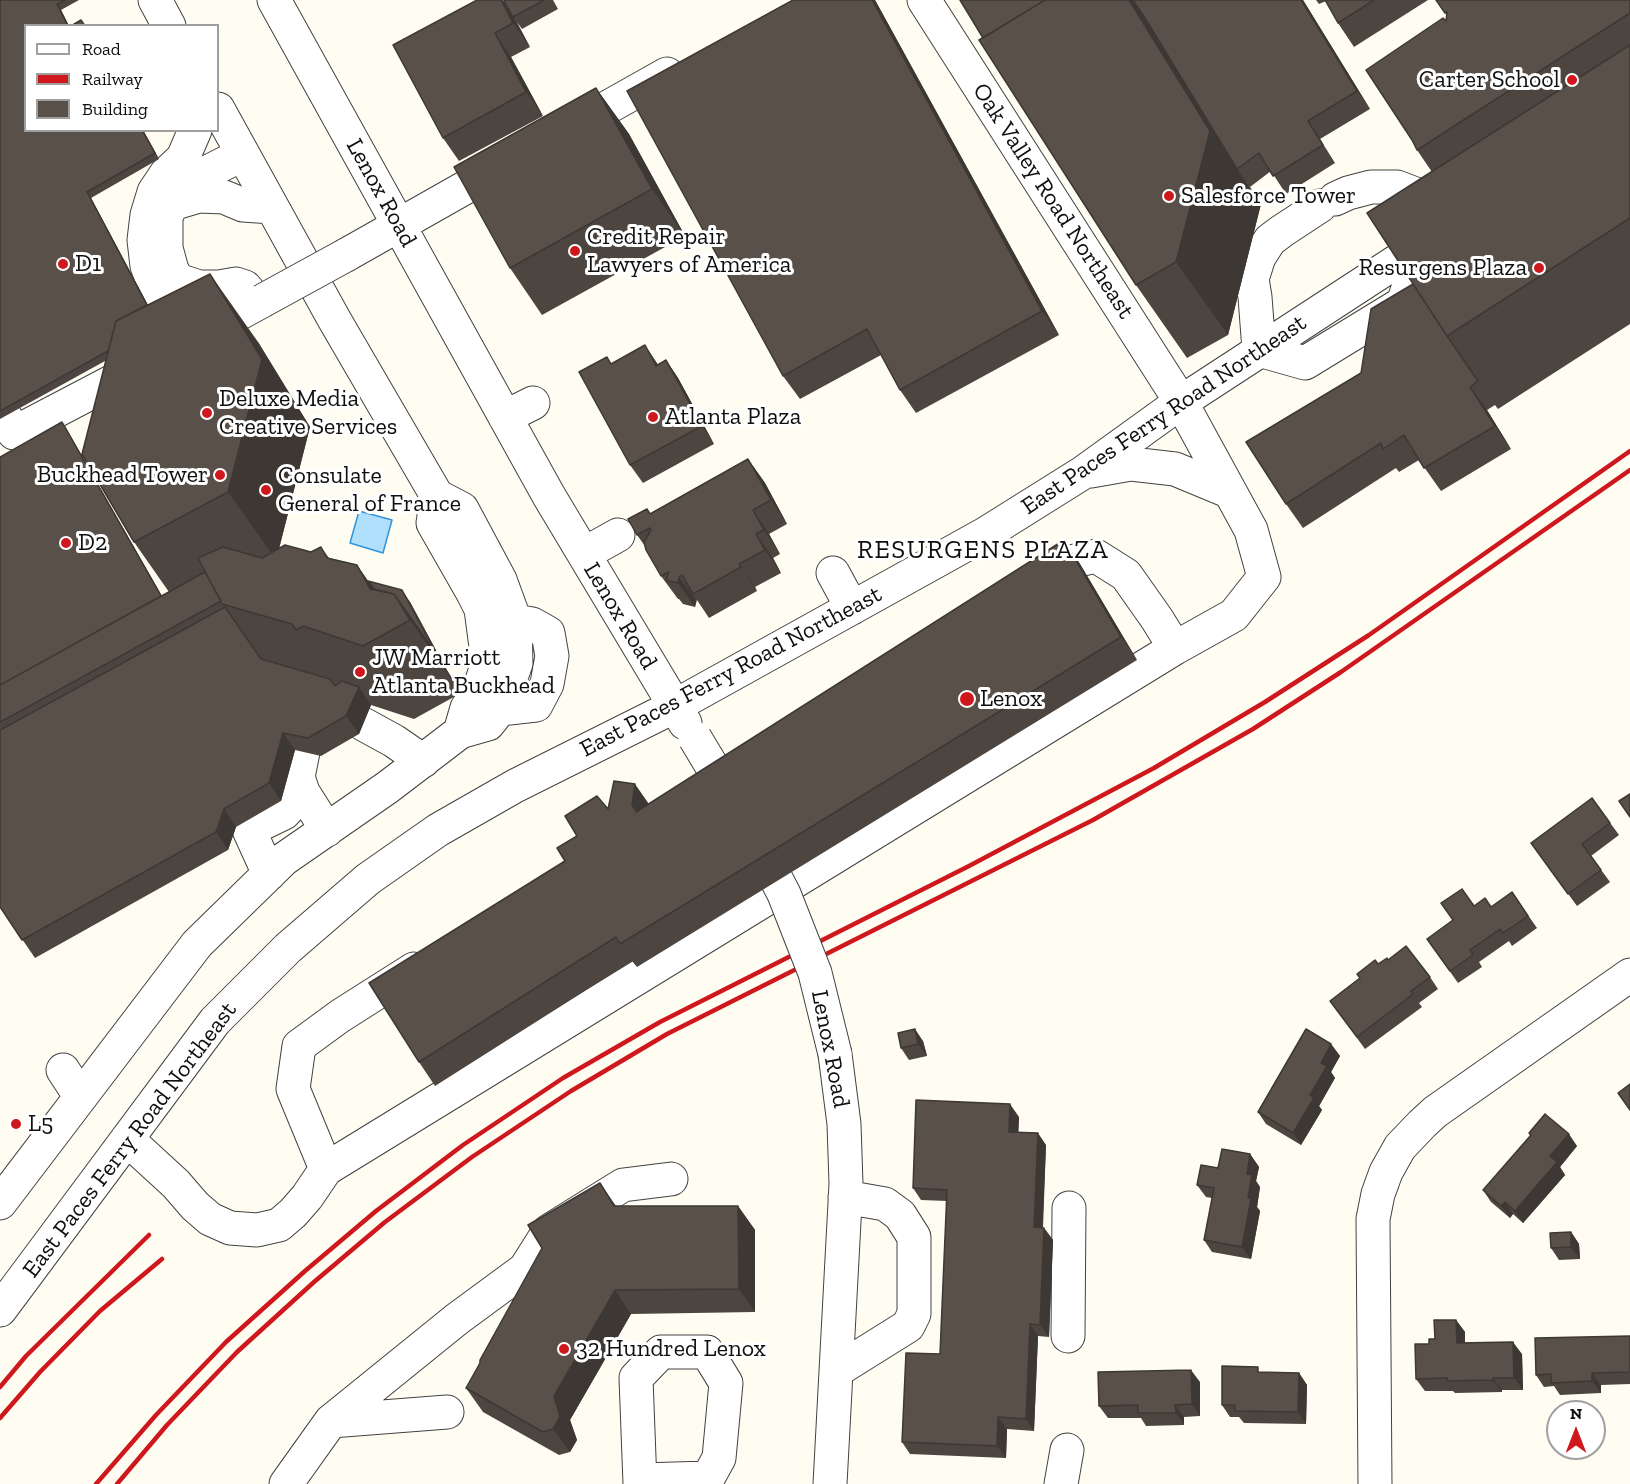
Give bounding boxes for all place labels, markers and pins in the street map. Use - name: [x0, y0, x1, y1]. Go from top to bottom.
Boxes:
- place label: Carter School: [1419, 66, 1560, 94]
- marker: Carter School: [1565, 73, 1579, 87]
- place label: Salesforce Tower: [1181, 182, 1356, 210]
- marker: Salesforce Tower: [1162, 189, 1176, 203]
- place label: Credit Repair Lawyers of America: [587, 223, 791, 279]
- marker: Credit Repair Lawyers of America: [568, 244, 582, 258]
- place label: D1: [75, 250, 101, 278]
- place label: Resurgens Plaza: [1359, 254, 1527, 282]
- marker: D1: [56, 257, 70, 271]
- marker: Resurgens Plaza: [1532, 261, 1546, 275]
- place label: Deluxe Media Creative Services: [219, 385, 397, 441]
- place label: Atlanta Plaza: [665, 403, 801, 431]
- marker: Deluxe Media Creative Services: [200, 406, 214, 420]
- marker: Atlanta Plaza: [646, 410, 660, 424]
- place label: Buckhead Tower: [37, 461, 208, 489]
- place label: Consulate General of France: [278, 462, 461, 518]
- marker: Buckhead Tower: [213, 468, 227, 482]
- marker: Consulate General of France: [259, 483, 273, 497]
- place label: D2: [78, 529, 107, 557]
- marker: D2: [59, 536, 73, 550]
- place label: JW Marriott Atlanta Buckhead: [372, 644, 555, 700]
- marker: JW Marriott Atlanta Buckhead: [353, 665, 367, 679]
- place label: Lenox: [980, 685, 1042, 713]
- marker: Lenox: [958, 690, 976, 708]
- place label: L5: [28, 1110, 53, 1138]
- marker: L5: [9, 1117, 23, 1131]
- place label: 32 Hundred Lenox: [576, 1335, 766, 1363]
- marker: 32 Hundred Lenox: [557, 1342, 571, 1356]

